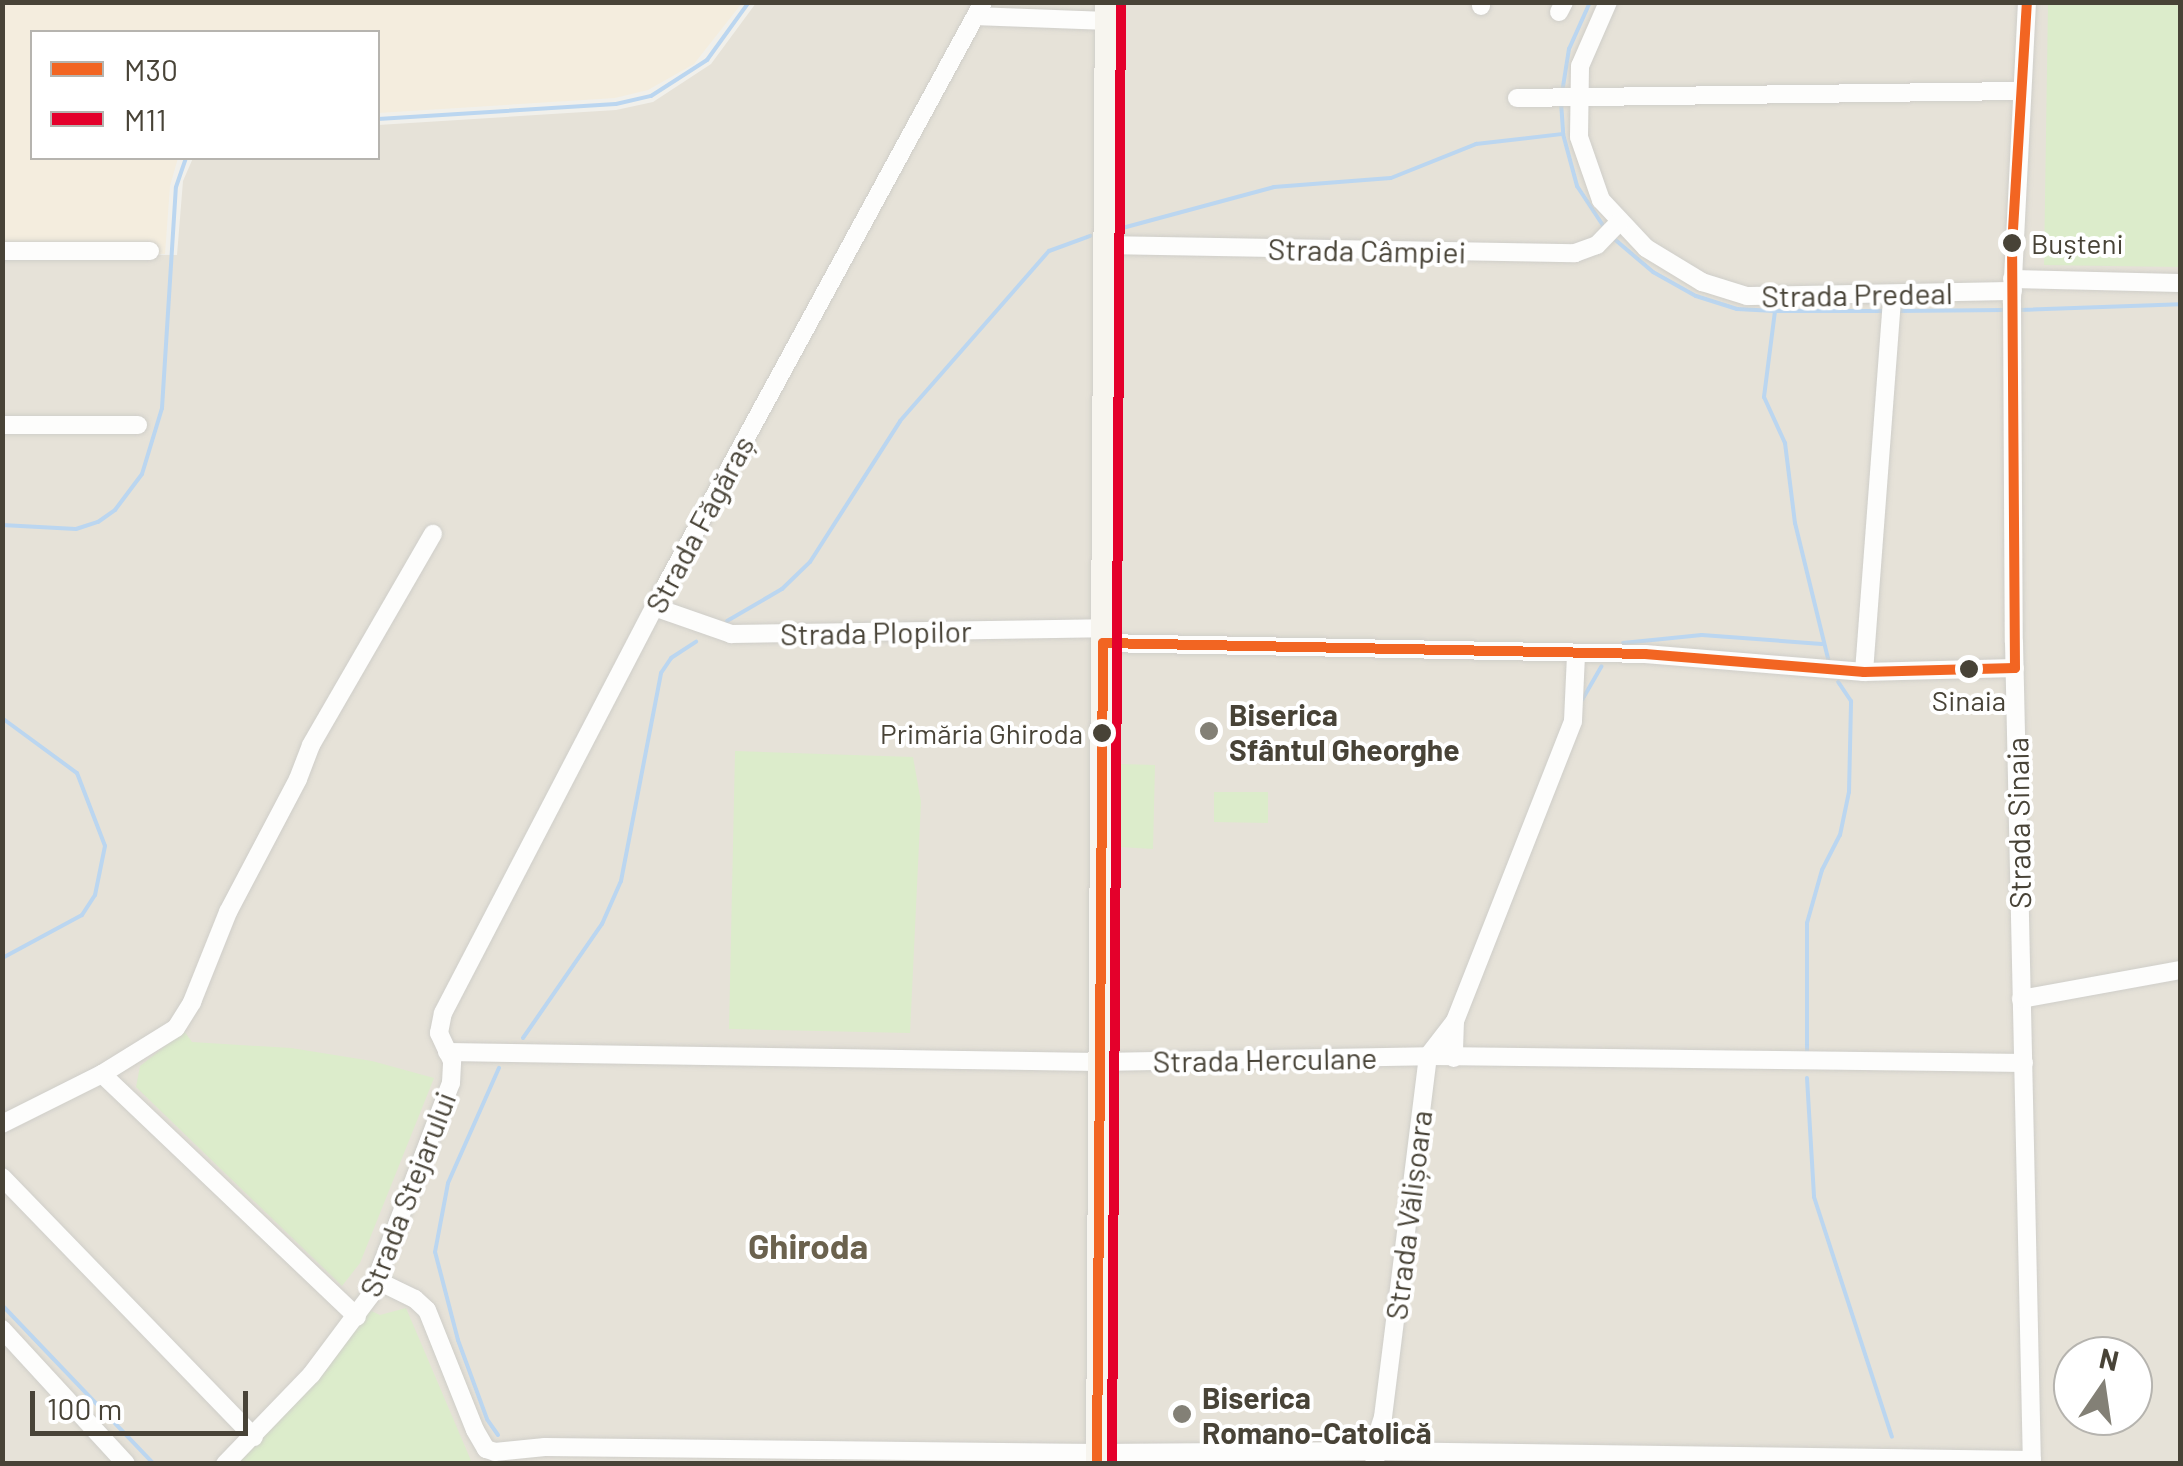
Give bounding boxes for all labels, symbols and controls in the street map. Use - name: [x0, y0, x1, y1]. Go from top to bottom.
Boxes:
- legend: [30, 30, 380, 160]
- text: M30: [124, 51, 178, 87]
- text: M11: [124, 101, 167, 137]
- place label: Bușteni: [2031, 226, 2124, 260]
- street label: Strada Câmpiei: [1268, 230, 1466, 270]
- marker: Bușteni: [2002, 233, 2022, 253]
- street label: Strada Predeal: [1761, 274, 1953, 314]
- street label: Strada Făgăraș: [637, 429, 761, 619]
- street label: Strada Plopilor: [780, 612, 972, 652]
- marker: Sinaia: [1959, 659, 1979, 679]
- place label: Sinaia: [1932, 683, 2006, 717]
- place label: Biserica Sfântul Gheorghe: [1229, 696, 1460, 766]
- place label: Primăria Ghiroda: [880, 716, 1083, 750]
- marker: Biserica Sfântul Gheorghe: [1198, 720, 1220, 742]
- marker: Primăria Ghiroda: [1092, 723, 1112, 743]
- street label: Strada Sinaia: [1999, 737, 2037, 909]
- street label: Strada Herculane: [1152, 1039, 1378, 1079]
- street label: Strada Stejarului: [351, 1086, 463, 1302]
- street label: Strada Vălișoara: [1377, 1108, 1439, 1322]
- district label: Ghiroda: [748, 1224, 868, 1266]
- north arrow: [2053, 1336, 2153, 1436]
- text: N: [2096, 1340, 2122, 1377]
- scale bar: [35, 1371, 252, 1433]
- place label: Biserica Romano-Catolică: [1202, 1379, 1432, 1450]
- text: 100 m: [47, 1390, 122, 1426]
- marker: Biserica Romano-Catolică: [1171, 1403, 1193, 1425]

